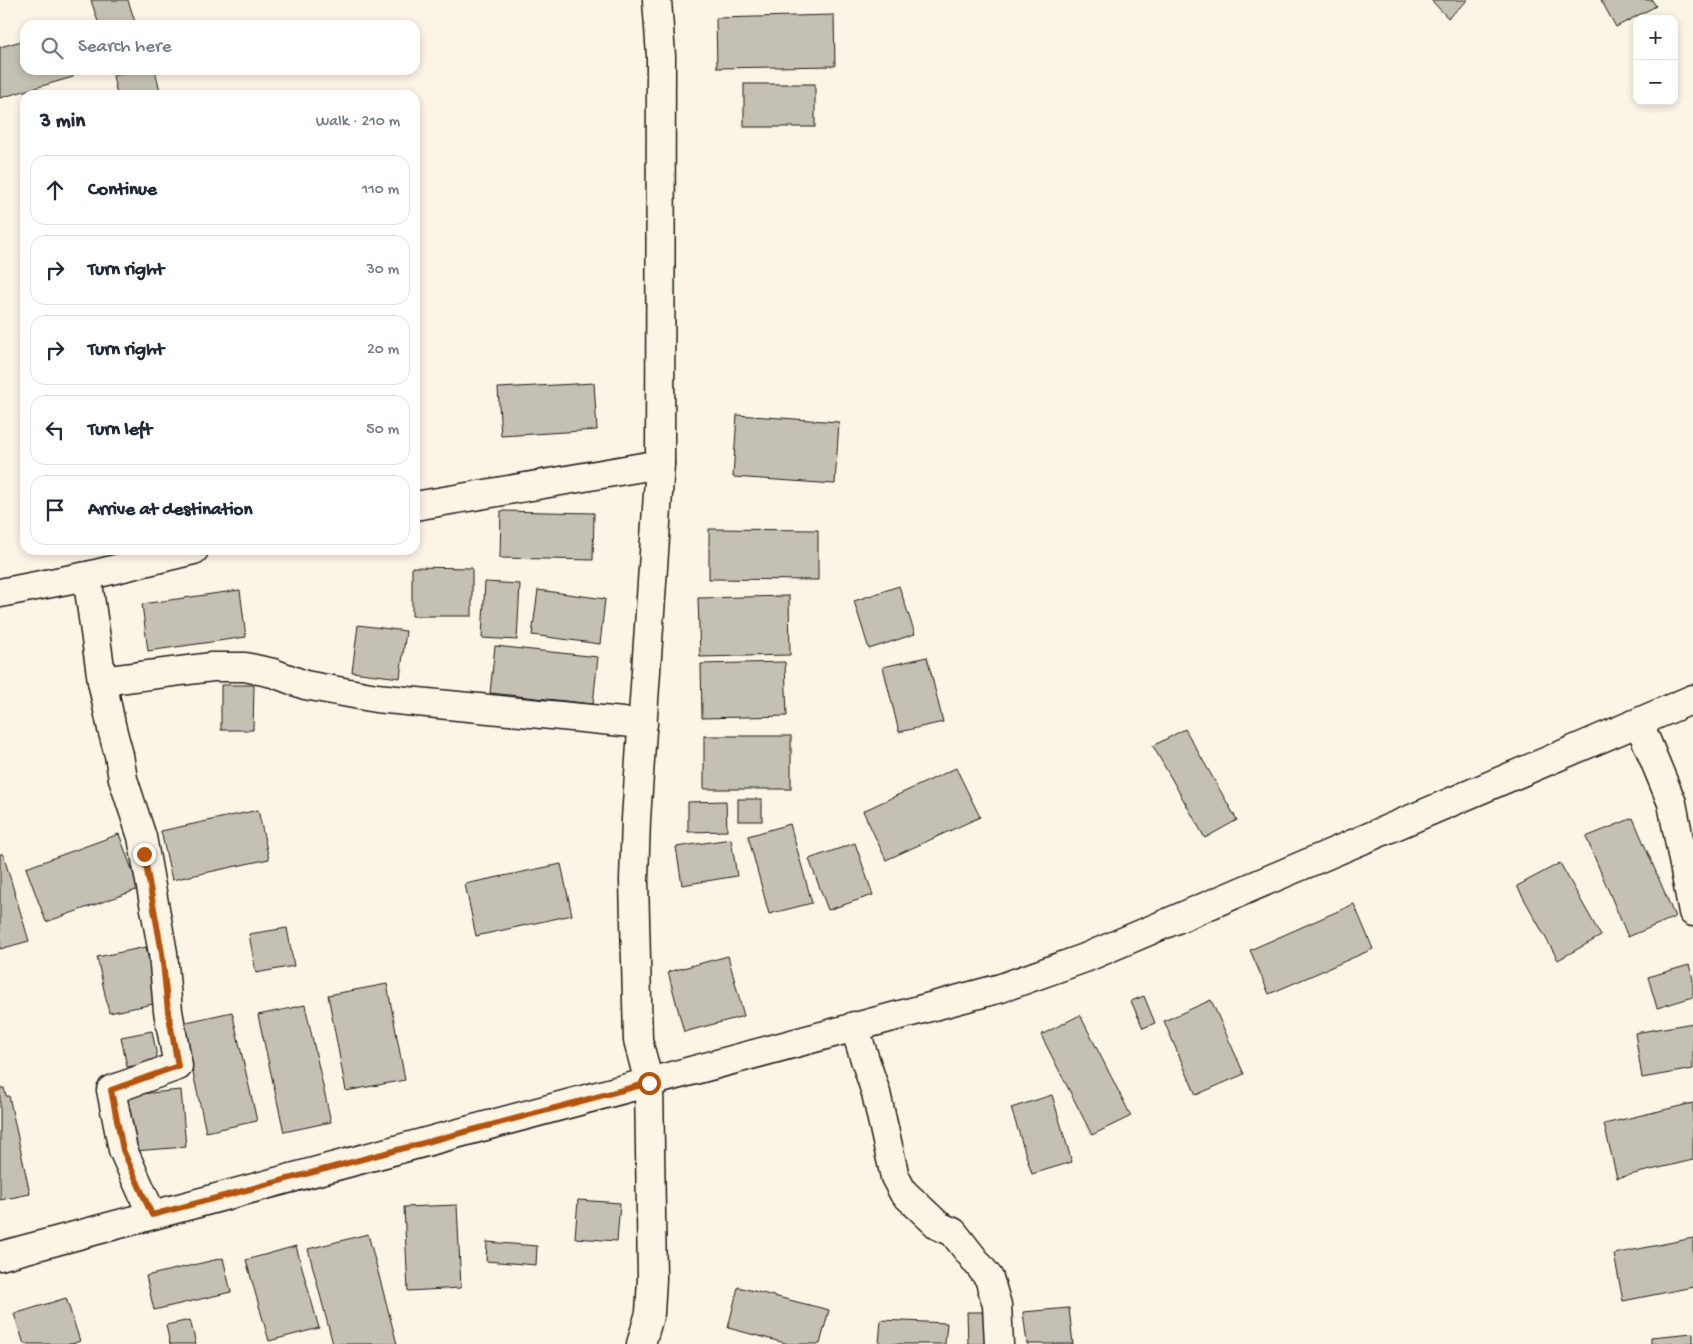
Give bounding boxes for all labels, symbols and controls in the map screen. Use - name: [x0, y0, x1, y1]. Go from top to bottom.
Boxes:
- map controls: [1633, 15, 1678, 105]
- button: +: [1633, 15, 1678, 60]
- search box: [20, 20, 420, 75]
- icon: search: [38, 34, 66, 62]
- text: Search here: [78, 36, 172, 59]
- button: −: [1633, 60, 1678, 105]
- text: 3 min: [40, 110, 85, 135]
- text: Walk · 210 m: [316, 113, 400, 132]
- icon: ahead: [41, 176, 69, 204]
- text: Continue: [88, 179, 157, 202]
- text: 110 m: [362, 181, 399, 200]
- icon: right: [41, 256, 69, 284]
- text: Turn right: [88, 259, 164, 282]
- text: 30 m: [366, 261, 399, 280]
- icon: right: [41, 336, 69, 364]
- text: Turn right: [88, 339, 164, 362]
- text: 20 m: [367, 341, 399, 360]
- icon: left: [41, 416, 69, 444]
- text: Turn left: [88, 419, 152, 442]
- text: 50 m: [366, 421, 399, 440]
- icon: arrive: [41, 496, 69, 524]
- text: Arrive at destination: [88, 499, 252, 522]
- route end: [133, 843, 156, 866]
- route start: [638, 1072, 661, 1095]

